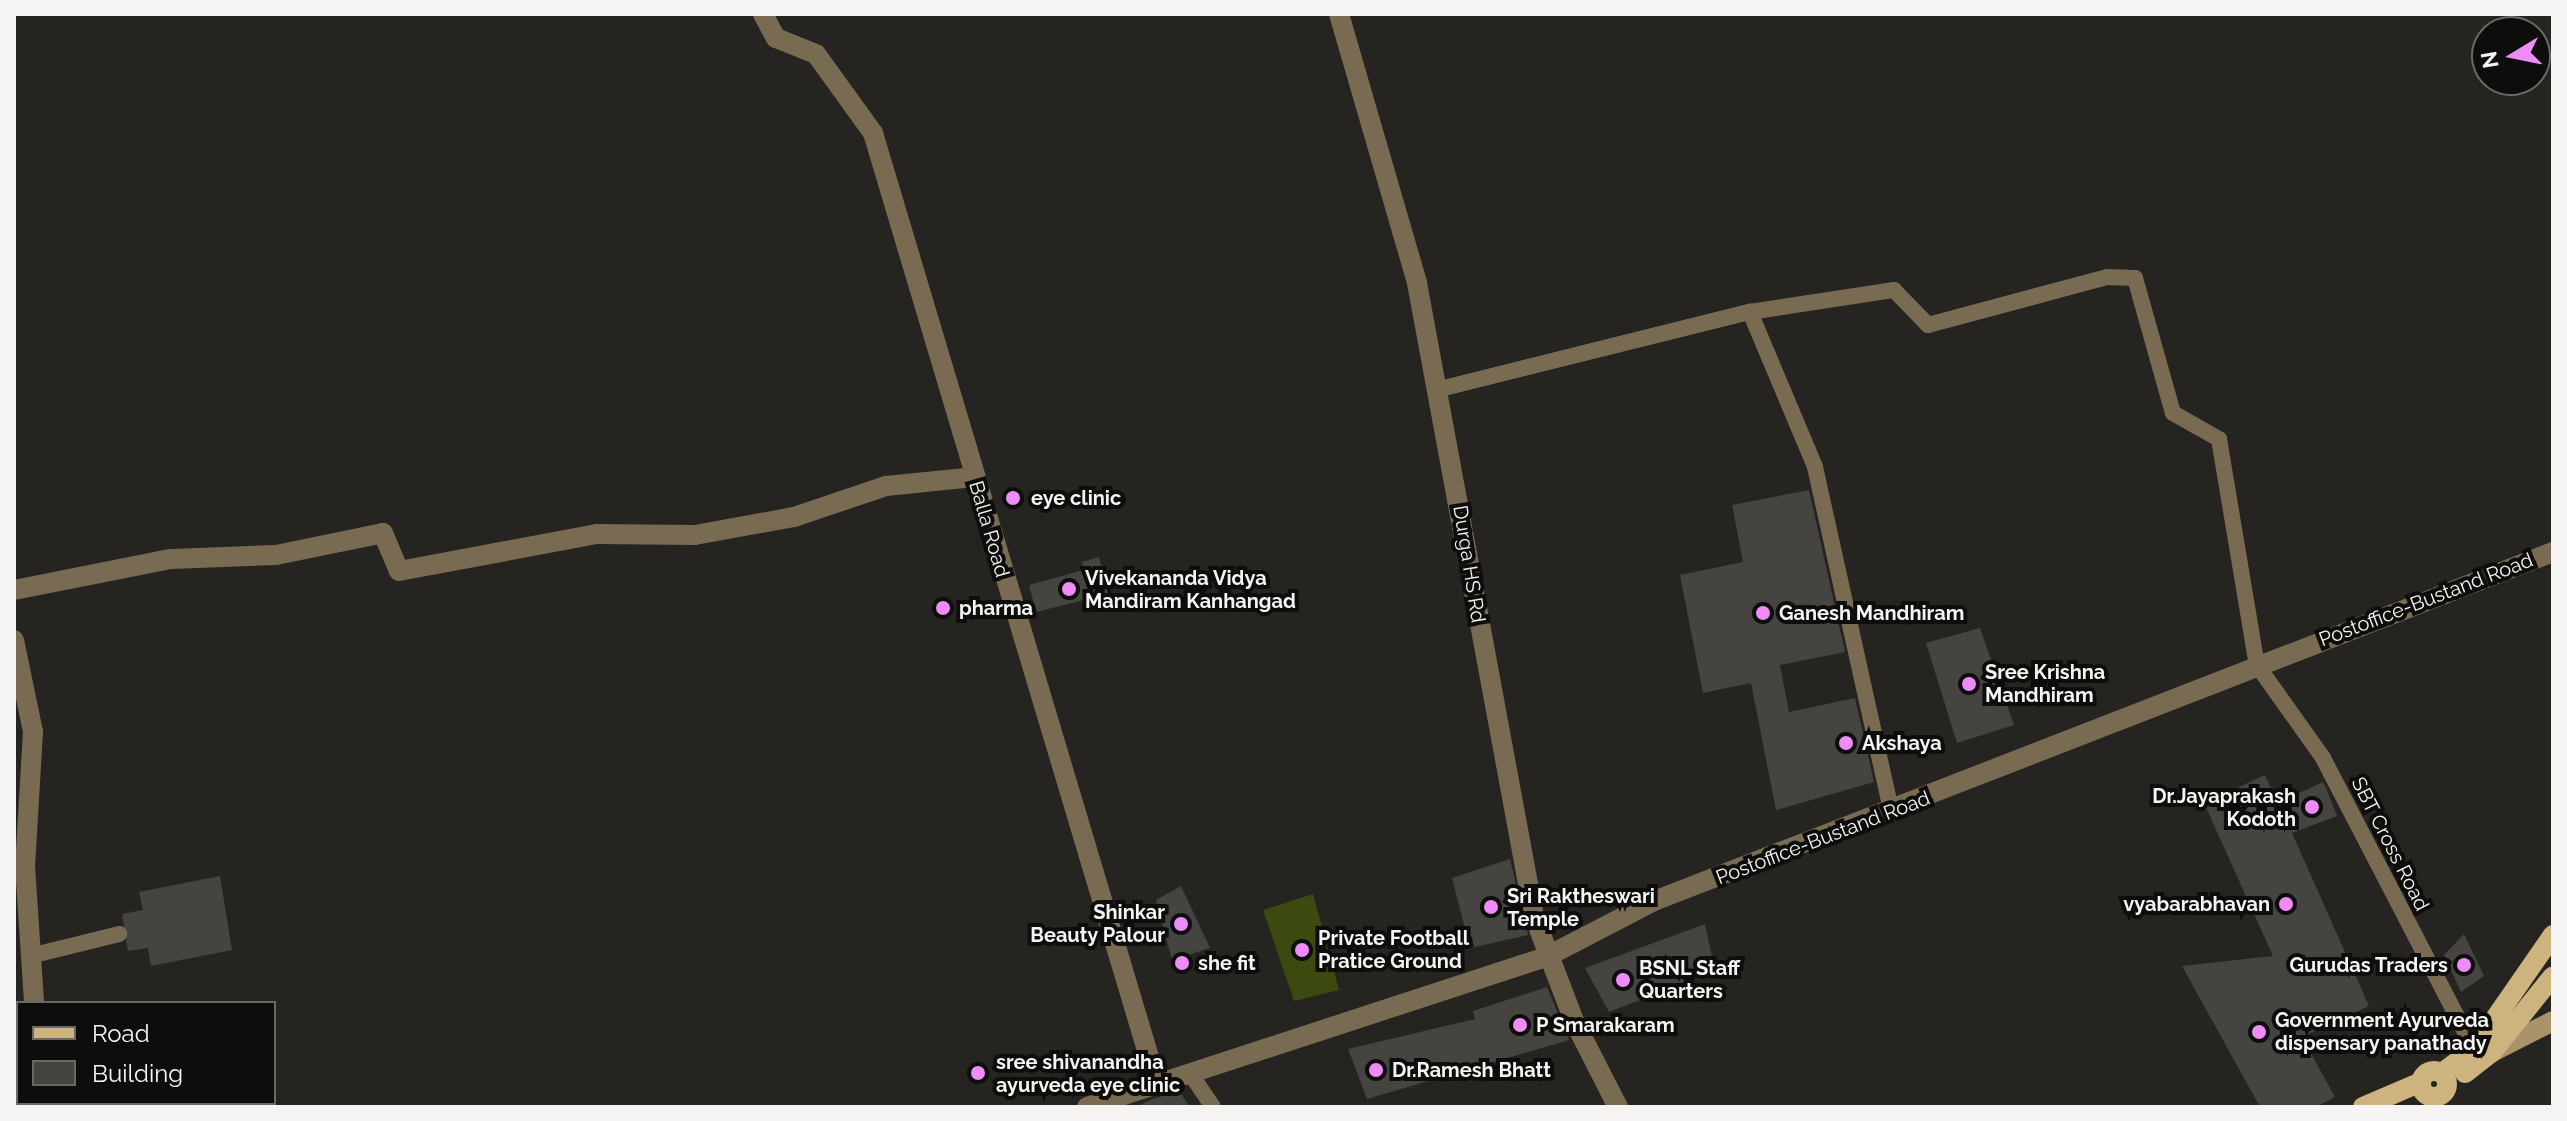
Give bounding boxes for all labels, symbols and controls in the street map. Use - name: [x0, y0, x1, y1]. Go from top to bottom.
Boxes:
- north arrow: [2471, 16, 2551, 96]
- text: N: [2475, 49, 2504, 70]
- street label: Balla Road: [964, 478, 1014, 580]
- place label: eye clinic: [1031, 486, 1121, 510]
- marker: eye clinic: [1002, 487, 1024, 509]
- street label: Durga HS Rd: [1448, 504, 1490, 624]
- street label: Postoffice-Bustand Road: [2316, 548, 2536, 652]
- place label: Vivekananda Vidya Mandiram Kanhangad: [1085, 566, 1296, 613]
- marker: Vivekananda Vidya Mandiram Kanhangad: [1060, 580, 1078, 598]
- place label: pharma: [959, 596, 1033, 620]
- marker: pharma: [934, 599, 952, 617]
- place label: Ganesh Mandhiram: [1779, 601, 1964, 625]
- marker: Ganesh Mandhiram: [1754, 604, 1772, 622]
- place label: Sree Krishna Mandhiram: [1985, 660, 2105, 707]
- marker: Sree Krishna Mandhiram: [1960, 675, 1978, 693]
- place label: Akshaya: [1862, 731, 1942, 755]
- marker: Akshaya: [1837, 734, 1855, 752]
- street label: SBT Cross Road: [2346, 773, 2434, 915]
- place label: Dr.Jayaprakash Kodoth: [2152, 784, 2296, 831]
- street label: Postoffice-Bustand Road: [1713, 786, 1933, 890]
- marker: Dr.Jayaprakash Kodoth: [2303, 798, 2321, 816]
- place label: Sri Raktheswari Temple: [1507, 884, 1655, 931]
- place label: vyabarabhavan: [2123, 892, 2270, 916]
- marker: vyabarabhavan: [2277, 895, 2295, 913]
- marker: Sri Raktheswari Temple: [1482, 898, 1500, 916]
- place label: Shinkar Beauty Palour: [1030, 900, 1165, 947]
- marker: Shinkar Beauty Palour: [1172, 915, 1190, 933]
- place label: Private Football Pratice Ground: [1318, 926, 1469, 973]
- marker: Private Football Pratice Ground: [1293, 941, 1311, 959]
- place label: she fit: [1198, 951, 1256, 975]
- place label: Gurudas Traders: [2289, 953, 2448, 977]
- marker: she fit: [1173, 954, 1191, 972]
- place label: BSNL Staff Quarters: [1639, 956, 1741, 1003]
- marker: Gurudas Traders: [2455, 956, 2473, 974]
- marker: BSNL Staff Quarters: [1614, 971, 1632, 989]
- legend: [16, 1001, 276, 1105]
- place label: Government Ayurveda dispensary panathady: [2275, 1008, 2490, 1055]
- place label: P Smarakaram: [1536, 1013, 1675, 1037]
- marker: P Smarakaram: [1511, 1016, 1529, 1034]
- text: Road: [92, 1019, 150, 1048]
- marker: Government Ayurveda dispensary panathady: [2250, 1023, 2268, 1041]
- place label: sree shivanandha ayurveda eye clinic: [996, 1050, 1180, 1097]
- place label: Dr.Ramesh Bhatt: [1392, 1058, 1551, 1082]
- text: Building: [92, 1059, 183, 1088]
- marker: Dr.Ramesh Bhatt: [1367, 1061, 1385, 1079]
- marker: sree shivanandha ayurveda eye clinic: [967, 1062, 989, 1084]

